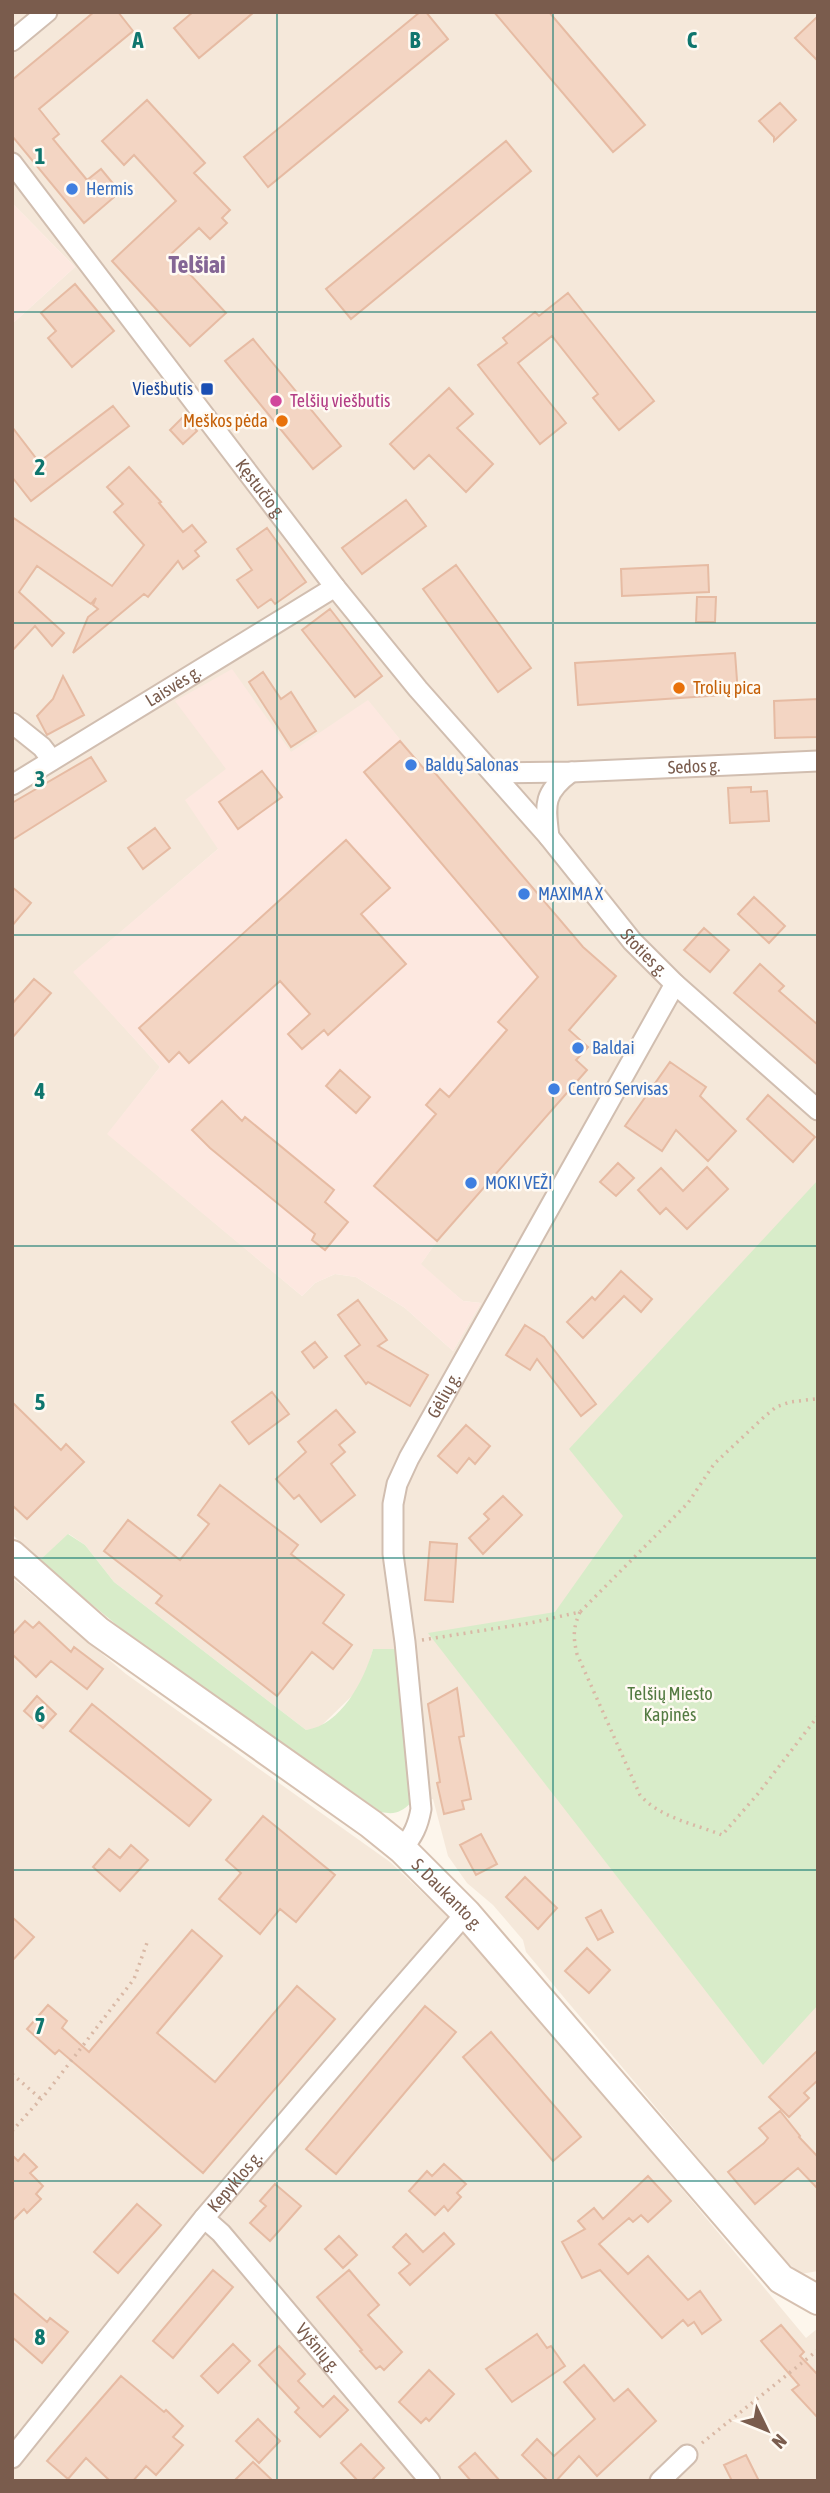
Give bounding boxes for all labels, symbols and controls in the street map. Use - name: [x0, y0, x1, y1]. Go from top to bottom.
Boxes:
- text: A: [131, 27, 144, 53]
- text: B: [410, 27, 421, 53]
- text: C: [687, 27, 698, 53]
- text: 1: [35, 143, 46, 169]
- place label: Hermis: [86, 178, 133, 199]
- marker: Hermis: [64, 181, 80, 197]
- district label: Telšiai: [168, 251, 226, 278]
- place label: Viešbutis: [133, 378, 193, 399]
- marker: Viešbutis: [199, 381, 215, 397]
- place label: Telšių viešbutis: [290, 390, 390, 411]
- marker: Telšių viešbutis: [268, 393, 284, 409]
- place label: Meškos pėda: [183, 410, 268, 431]
- marker: Meškos pėda: [274, 413, 290, 429]
- text: 2: [35, 454, 45, 480]
- street label: Kęstučio g.: [231, 455, 290, 523]
- street label: Laisvės g.: [141, 661, 204, 711]
- place label: Trolių pica: [693, 677, 761, 698]
- marker: Trolių pica: [671, 680, 687, 696]
- place label: Baldų Salonas: [425, 754, 519, 775]
- street label: Sedos g.: [667, 754, 721, 778]
- marker: Baldų Salonas: [403, 757, 419, 773]
- text: 3: [35, 766, 45, 792]
- place label: MAXIMA X: [538, 883, 604, 904]
- marker: MAXIMA X: [516, 886, 532, 902]
- street label: Stoties g.: [616, 924, 672, 981]
- place label: Baldai: [592, 1037, 635, 1058]
- marker: Baldai: [570, 1040, 586, 1056]
- text: 4: [34, 1078, 46, 1104]
- place label: Centro Servisas: [568, 1078, 668, 1099]
- marker: Centro Servisas: [546, 1081, 562, 1097]
- place label: MOKI VEŽI: [485, 1172, 553, 1193]
- marker: MOKI VEŽI: [463, 1175, 479, 1191]
- street label: Gėlių g.: [422, 1369, 465, 1422]
- text: 5: [35, 1389, 46, 1415]
- park label: Telšių Miesto Kapinės: [627, 1683, 713, 1725]
- text: 6: [35, 1701, 46, 1727]
- street label: S. Daukanto g.: [408, 1854, 487, 1934]
- text: 7: [35, 2013, 45, 2039]
- street label: Kepyklos g.: [203, 2147, 266, 2216]
- street label: Vyšnių g.: [292, 2319, 345, 2376]
- text: 8: [35, 2324, 46, 2350]
- north arrow: [732, 2395, 802, 2465]
- text: N: [768, 2430, 791, 2453]

